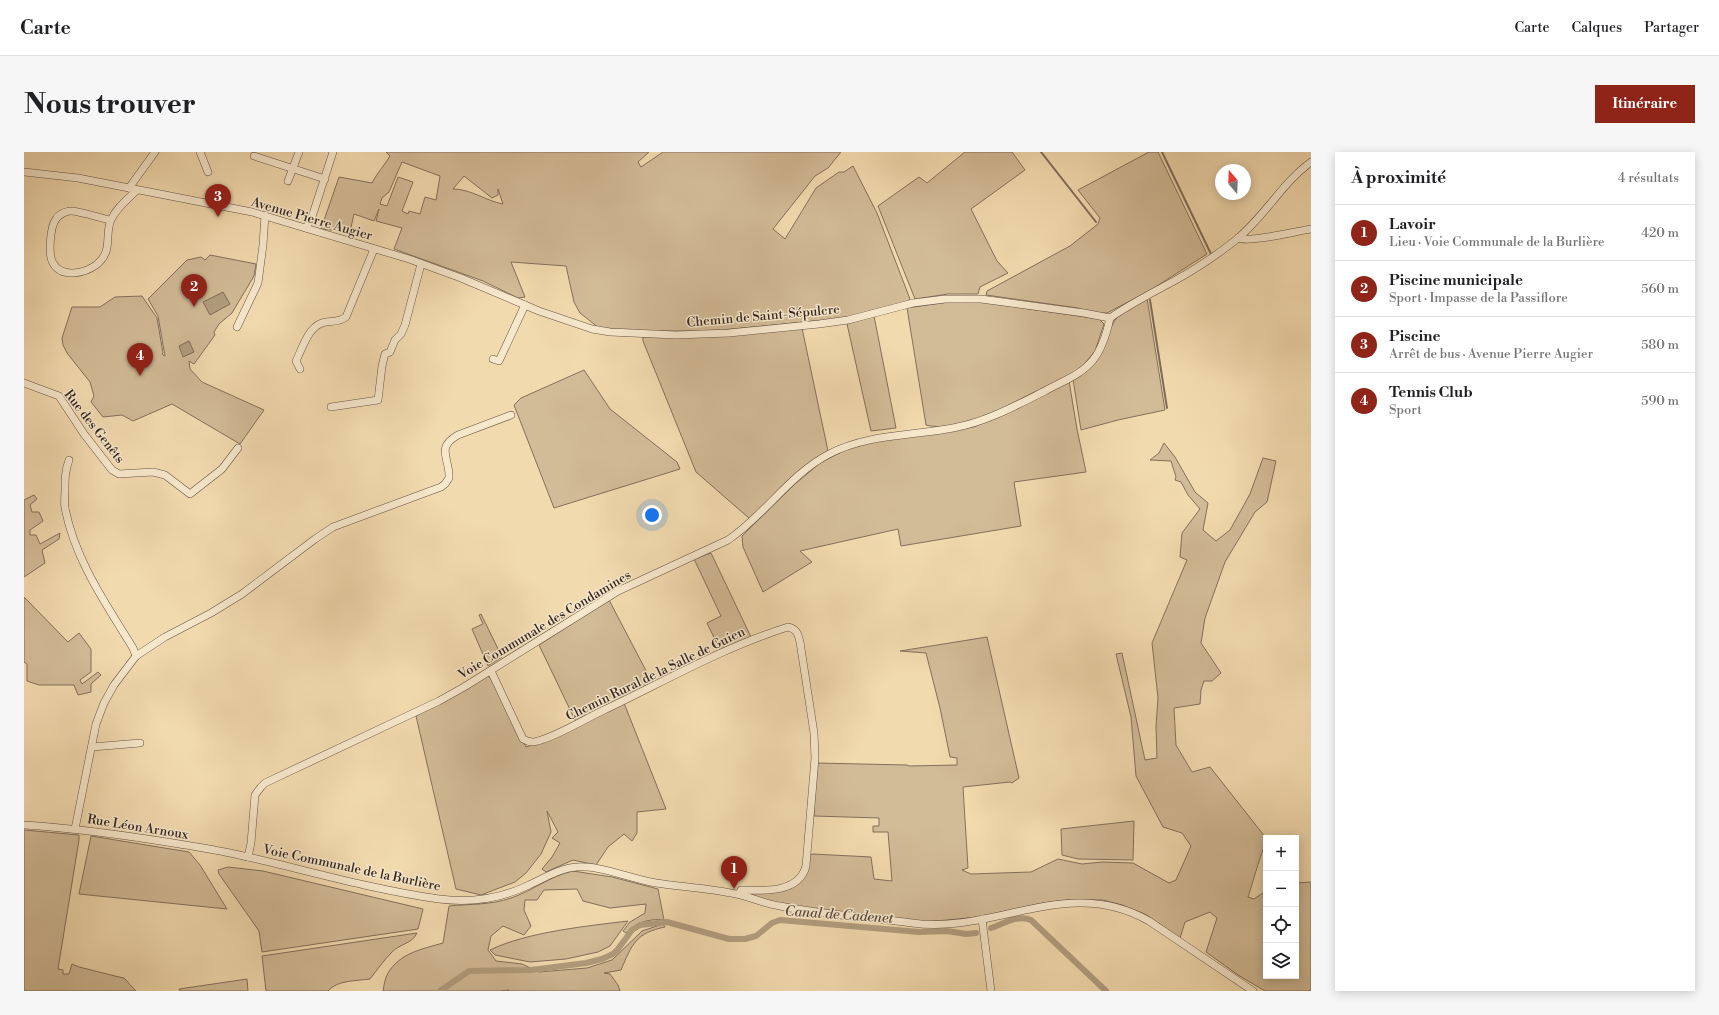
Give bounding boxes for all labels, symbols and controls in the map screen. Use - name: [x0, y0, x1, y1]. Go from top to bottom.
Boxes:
- text: Carte: [20, 16, 71, 40]
- text: Carte: [1514, 19, 1549, 37]
- text: Calques: [1571, 19, 1622, 37]
- text: Partager: [1644, 19, 1699, 37]
- button: Itinéraire: [1595, 85, 1695, 123]
- text: Nous trouver: [24, 87, 196, 122]
- north arrow: [1215, 164, 1251, 200]
- text: À proximité: [1351, 167, 1446, 189]
- text: 4 résultats: [1618, 170, 1679, 186]
- pin: 3: [205, 184, 231, 217]
- street label: Avenue Pierre Augier: [248, 194, 375, 244]
- text: Lavoir: [1389, 215, 1436, 234]
- text: 1: [1361, 225, 1367, 241]
- text: 420 m: [1641, 225, 1679, 241]
- text: Lieu · Voie Communale de la Burlière: [1389, 234, 1605, 250]
- text: Piscine municipale: [1389, 271, 1523, 290]
- pin: 2: [181, 274, 207, 307]
- text: 2: [1360, 281, 1368, 297]
- text: 560 m: [1641, 281, 1679, 297]
- text: Sport · Impasse de la Passiflore: [1389, 290, 1568, 306]
- street label: Chemin de Saint-Sépulcre: [686, 301, 841, 331]
- text: Piscine: [1389, 327, 1441, 346]
- text: 3: [1360, 337, 1368, 353]
- text: 580 m: [1641, 337, 1679, 353]
- pin: 4: [127, 343, 153, 376]
- text: Arrêt de bus · Avenue Pierre Augier: [1389, 346, 1593, 362]
- text: Tennis Club: [1389, 383, 1473, 402]
- street label: Rue des Genêts: [61, 387, 128, 467]
- text: 4: [1360, 393, 1368, 409]
- text: 590 m: [1641, 393, 1679, 409]
- text: Sport: [1389, 402, 1422, 418]
- your location: [642, 505, 662, 525]
- street label: Voie Communale des Condamines: [454, 567, 634, 683]
- street label: Chemin Rural de la Salle de Guien: [563, 623, 748, 724]
- street label: Rue Léon Arnoux: [86, 811, 190, 843]
- map controls: [1263, 835, 1299, 979]
- button: +: [1263, 835, 1299, 871]
- street label: Voie Communale de la Burlière: [260, 841, 443, 895]
- pin: 1: [721, 856, 747, 889]
- button: −: [1263, 871, 1299, 907]
- water label: Canal de Cadenet: [784, 902, 894, 928]
- button: locate: [1263, 907, 1299, 943]
- button: layers: [1263, 943, 1299, 979]

